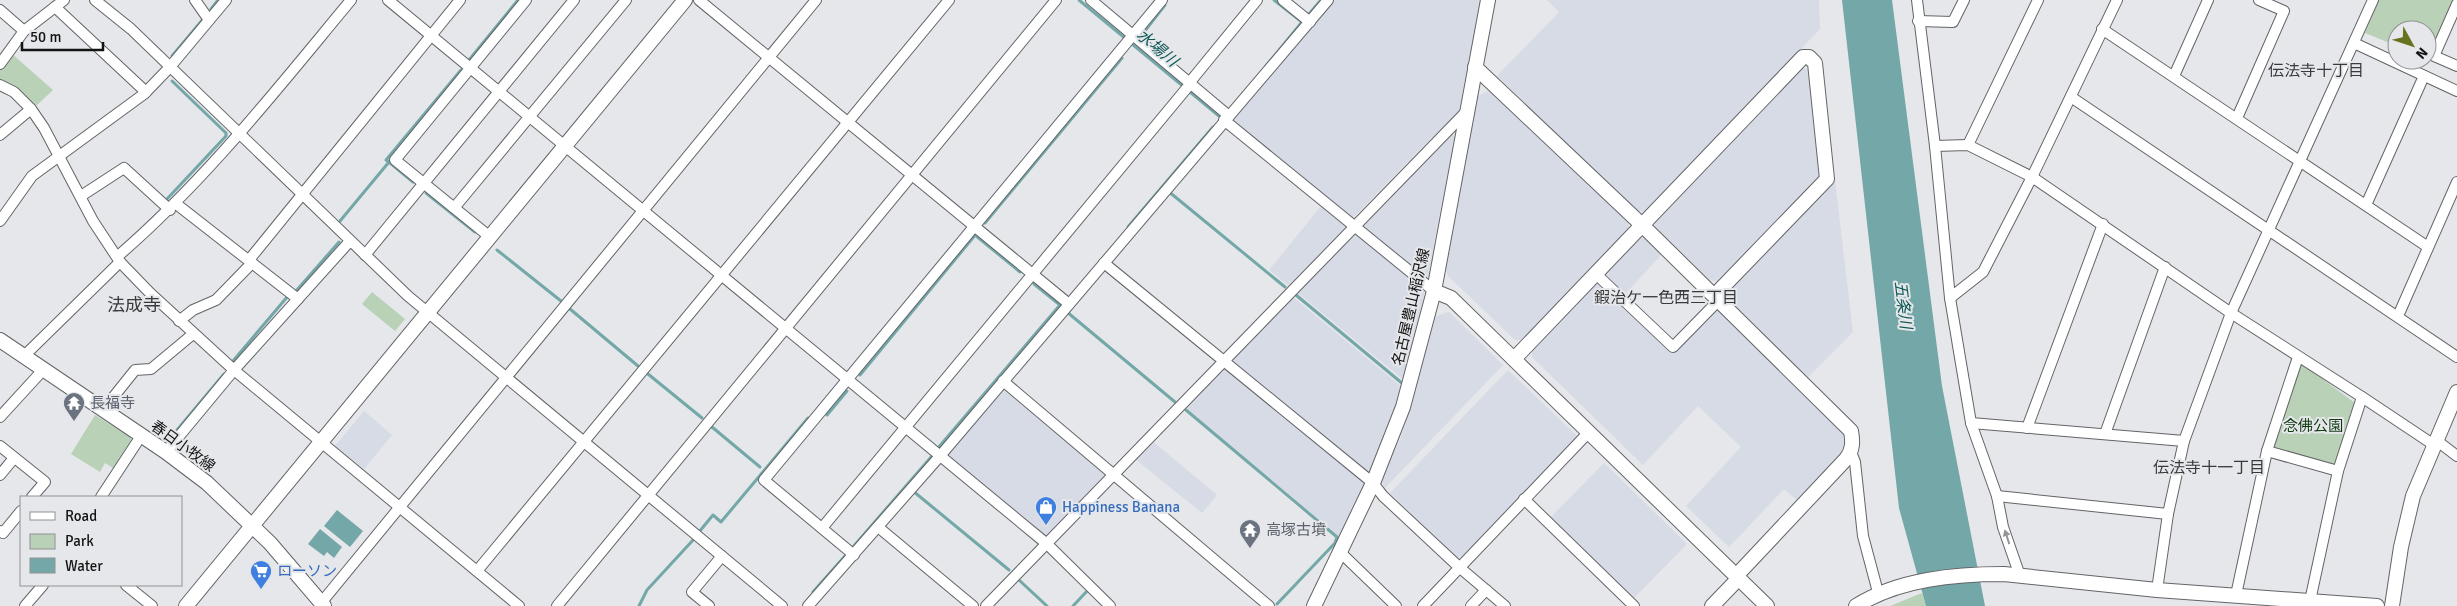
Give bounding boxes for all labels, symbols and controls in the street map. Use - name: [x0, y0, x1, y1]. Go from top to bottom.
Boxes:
- scale bar: [22, 20, 104, 52]
- north arrow: [2387, 20, 2437, 70]
- water label: 水場川: [1132, 25, 1183, 72]
- text: 50 m: [30, 28, 61, 46]
- text: N: [2412, 44, 2431, 62]
- district label: 伝法寺十丁目: [2268, 61, 2364, 81]
- street label: 名古屋豊山稲沢線: [1389, 247, 1433, 367]
- water label: 五条川: [1890, 280, 1916, 332]
- district label: 鍜治ケ一色西三丁目: [1594, 288, 1738, 308]
- district label: 法成寺: [107, 294, 161, 316]
- temple icon: 長福寺: [62, 391, 86, 422]
- place label: 長福寺: [90, 394, 135, 412]
- street label: 春日小牧線: [147, 417, 219, 475]
- park label: 念佛公園: [2283, 417, 2343, 435]
- district label: 伝法寺十一丁目: [2153, 458, 2265, 478]
- shop icon: Happiness Banana: [1034, 495, 1058, 526]
- legend: [20, 496, 182, 586]
- place label: Happiness Banana: [1062, 498, 1180, 516]
- text: Road: [65, 507, 97, 525]
- temple icon: 高塚古墳: [1238, 518, 1262, 549]
- place label: 高塚古墳: [1266, 521, 1326, 539]
- one-way arrow: [2002, 529, 2010, 544]
- text: Park: [65, 532, 94, 550]
- text: Water: [65, 557, 103, 575]
- supermarket icon: ローソン: [249, 559, 273, 590]
- place label: ローソン: [277, 562, 337, 580]

